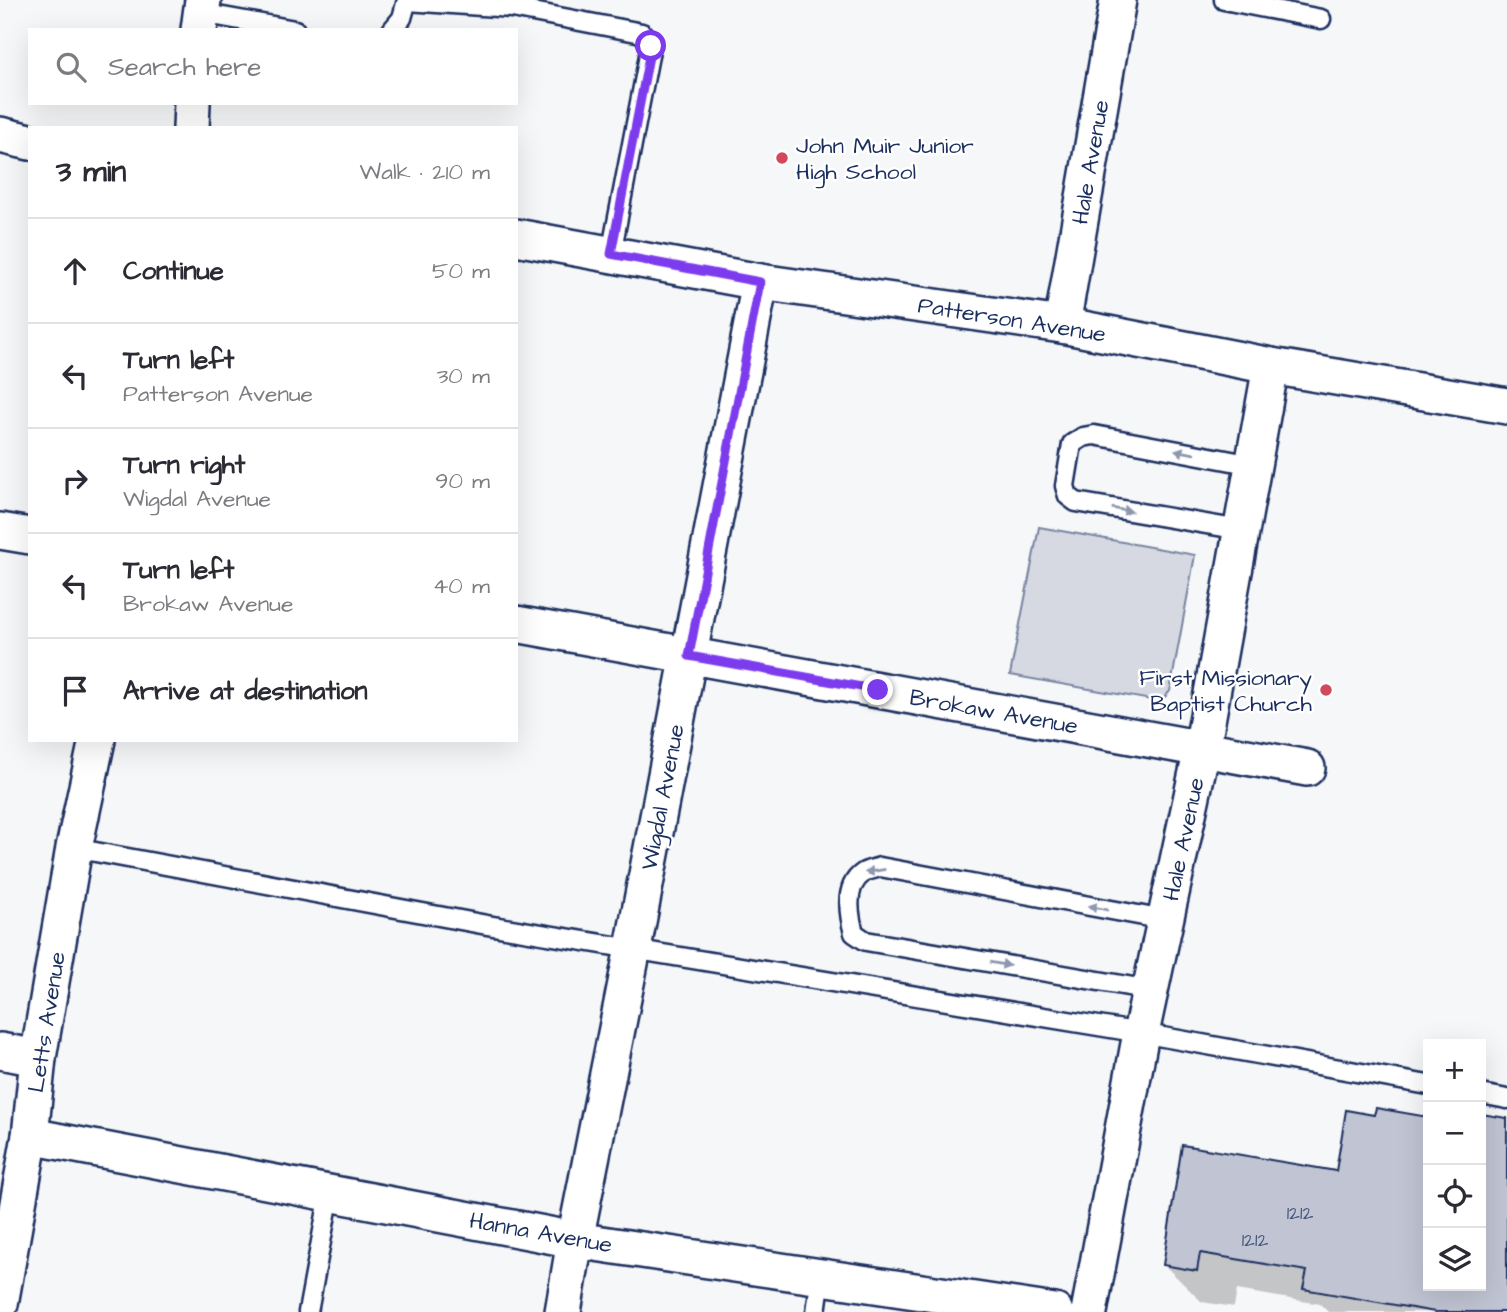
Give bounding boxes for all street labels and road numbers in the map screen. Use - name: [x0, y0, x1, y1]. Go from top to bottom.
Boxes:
- street label: Hale Avenue: [1064, 98, 1118, 227]
- street label: Patterson Avenue: [915, 289, 1108, 351]
- street label: Brokaw Avenue: [907, 681, 1080, 743]
- street label: Wigdal Avenue: [633, 721, 694, 873]
- street label: Hale Avenue: [1155, 774, 1213, 904]
- street label: Letts Avenue: [20, 949, 74, 1095]
- street label: Hanna Avenue: [467, 1205, 615, 1261]

